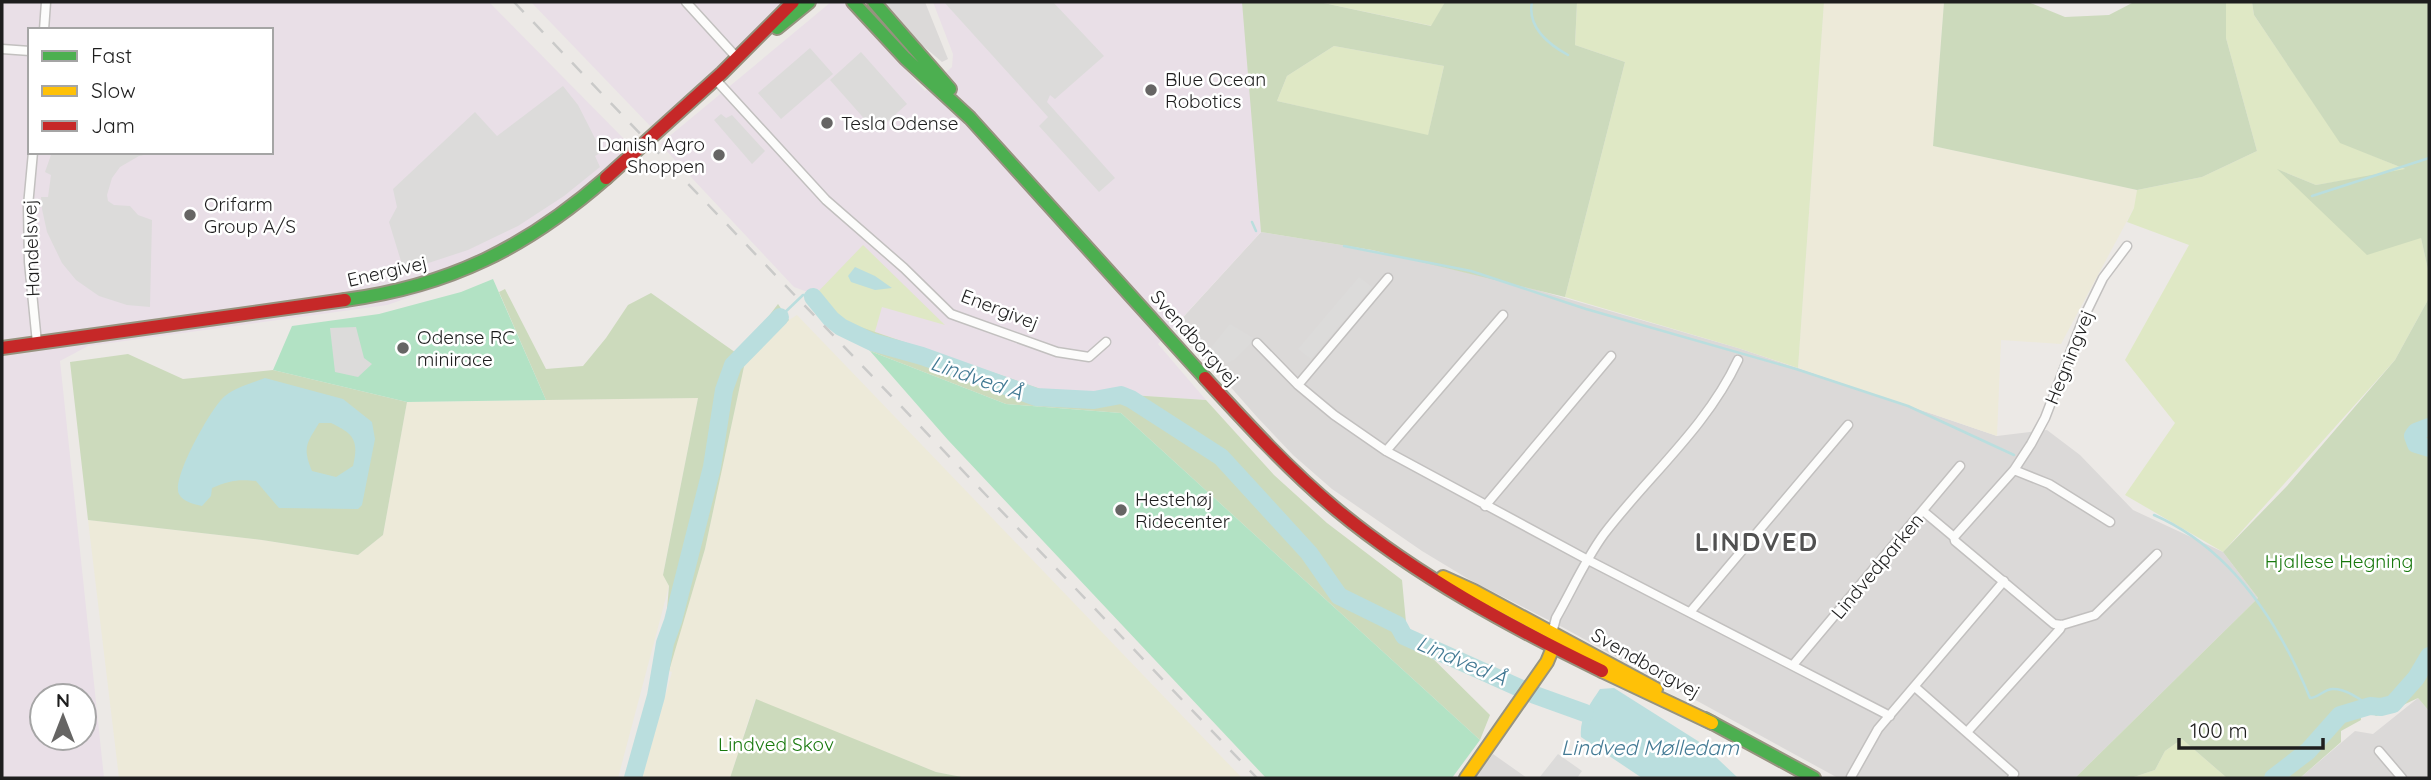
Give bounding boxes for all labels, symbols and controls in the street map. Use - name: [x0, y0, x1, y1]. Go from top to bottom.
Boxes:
- legend: [28, 28, 273, 154]
- text: Fast: [91, 42, 132, 68]
- place label: Blue Ocean Robotics: [1165, 67, 1266, 113]
- text: Slow: [91, 77, 136, 103]
- marker: Blue Ocean Robotics: [1143, 82, 1159, 98]
- place label: Tesla Odense: [841, 111, 959, 135]
- text: Jam: [91, 112, 135, 138]
- marker: Tesla Odense: [819, 115, 835, 131]
- place label: Danish Agro Shoppen: [597, 132, 705, 178]
- marker: Danish Agro Shoppen: [711, 147, 727, 163]
- place label: Orifarm Group A/S: [204, 192, 296, 238]
- street label: Handelsvej: [17, 199, 45, 297]
- marker: Orifarm Group A/S: [182, 207, 198, 223]
- street label: Energivej: [345, 250, 429, 292]
- street label: Energivej: [958, 283, 1042, 335]
- street label: Svendborgvej: [1145, 285, 1245, 391]
- street label: Hegningvej: [2039, 306, 2099, 408]
- place label: Odense RC minirace: [417, 325, 515, 371]
- marker: Odense RC minirace: [395, 340, 411, 356]
- water label: Lindved Å: [928, 349, 1027, 405]
- place label: Hestehøj Ridecenter: [1135, 487, 1231, 533]
- marker: Hestehøj Ridecenter: [1113, 502, 1129, 518]
- street label: Lindvedparken: [1826, 508, 1928, 624]
- district label: LINDVED: [1695, 525, 1819, 558]
- park label: Hjallese Hegning: [2265, 549, 2413, 573]
- street label: Svendborgvej: [1587, 622, 1705, 704]
- water label: Lindved Å: [1413, 629, 1511, 691]
- north arrow: [28, 682, 98, 752]
- text: N: [56, 688, 70, 712]
- scale bar: [2179, 706, 2322, 750]
- text: 100 m: [2190, 717, 2248, 743]
- park label: Lindved Skov: [718, 732, 834, 756]
- water label: Lindved Mølledam: [1561, 734, 1740, 760]

